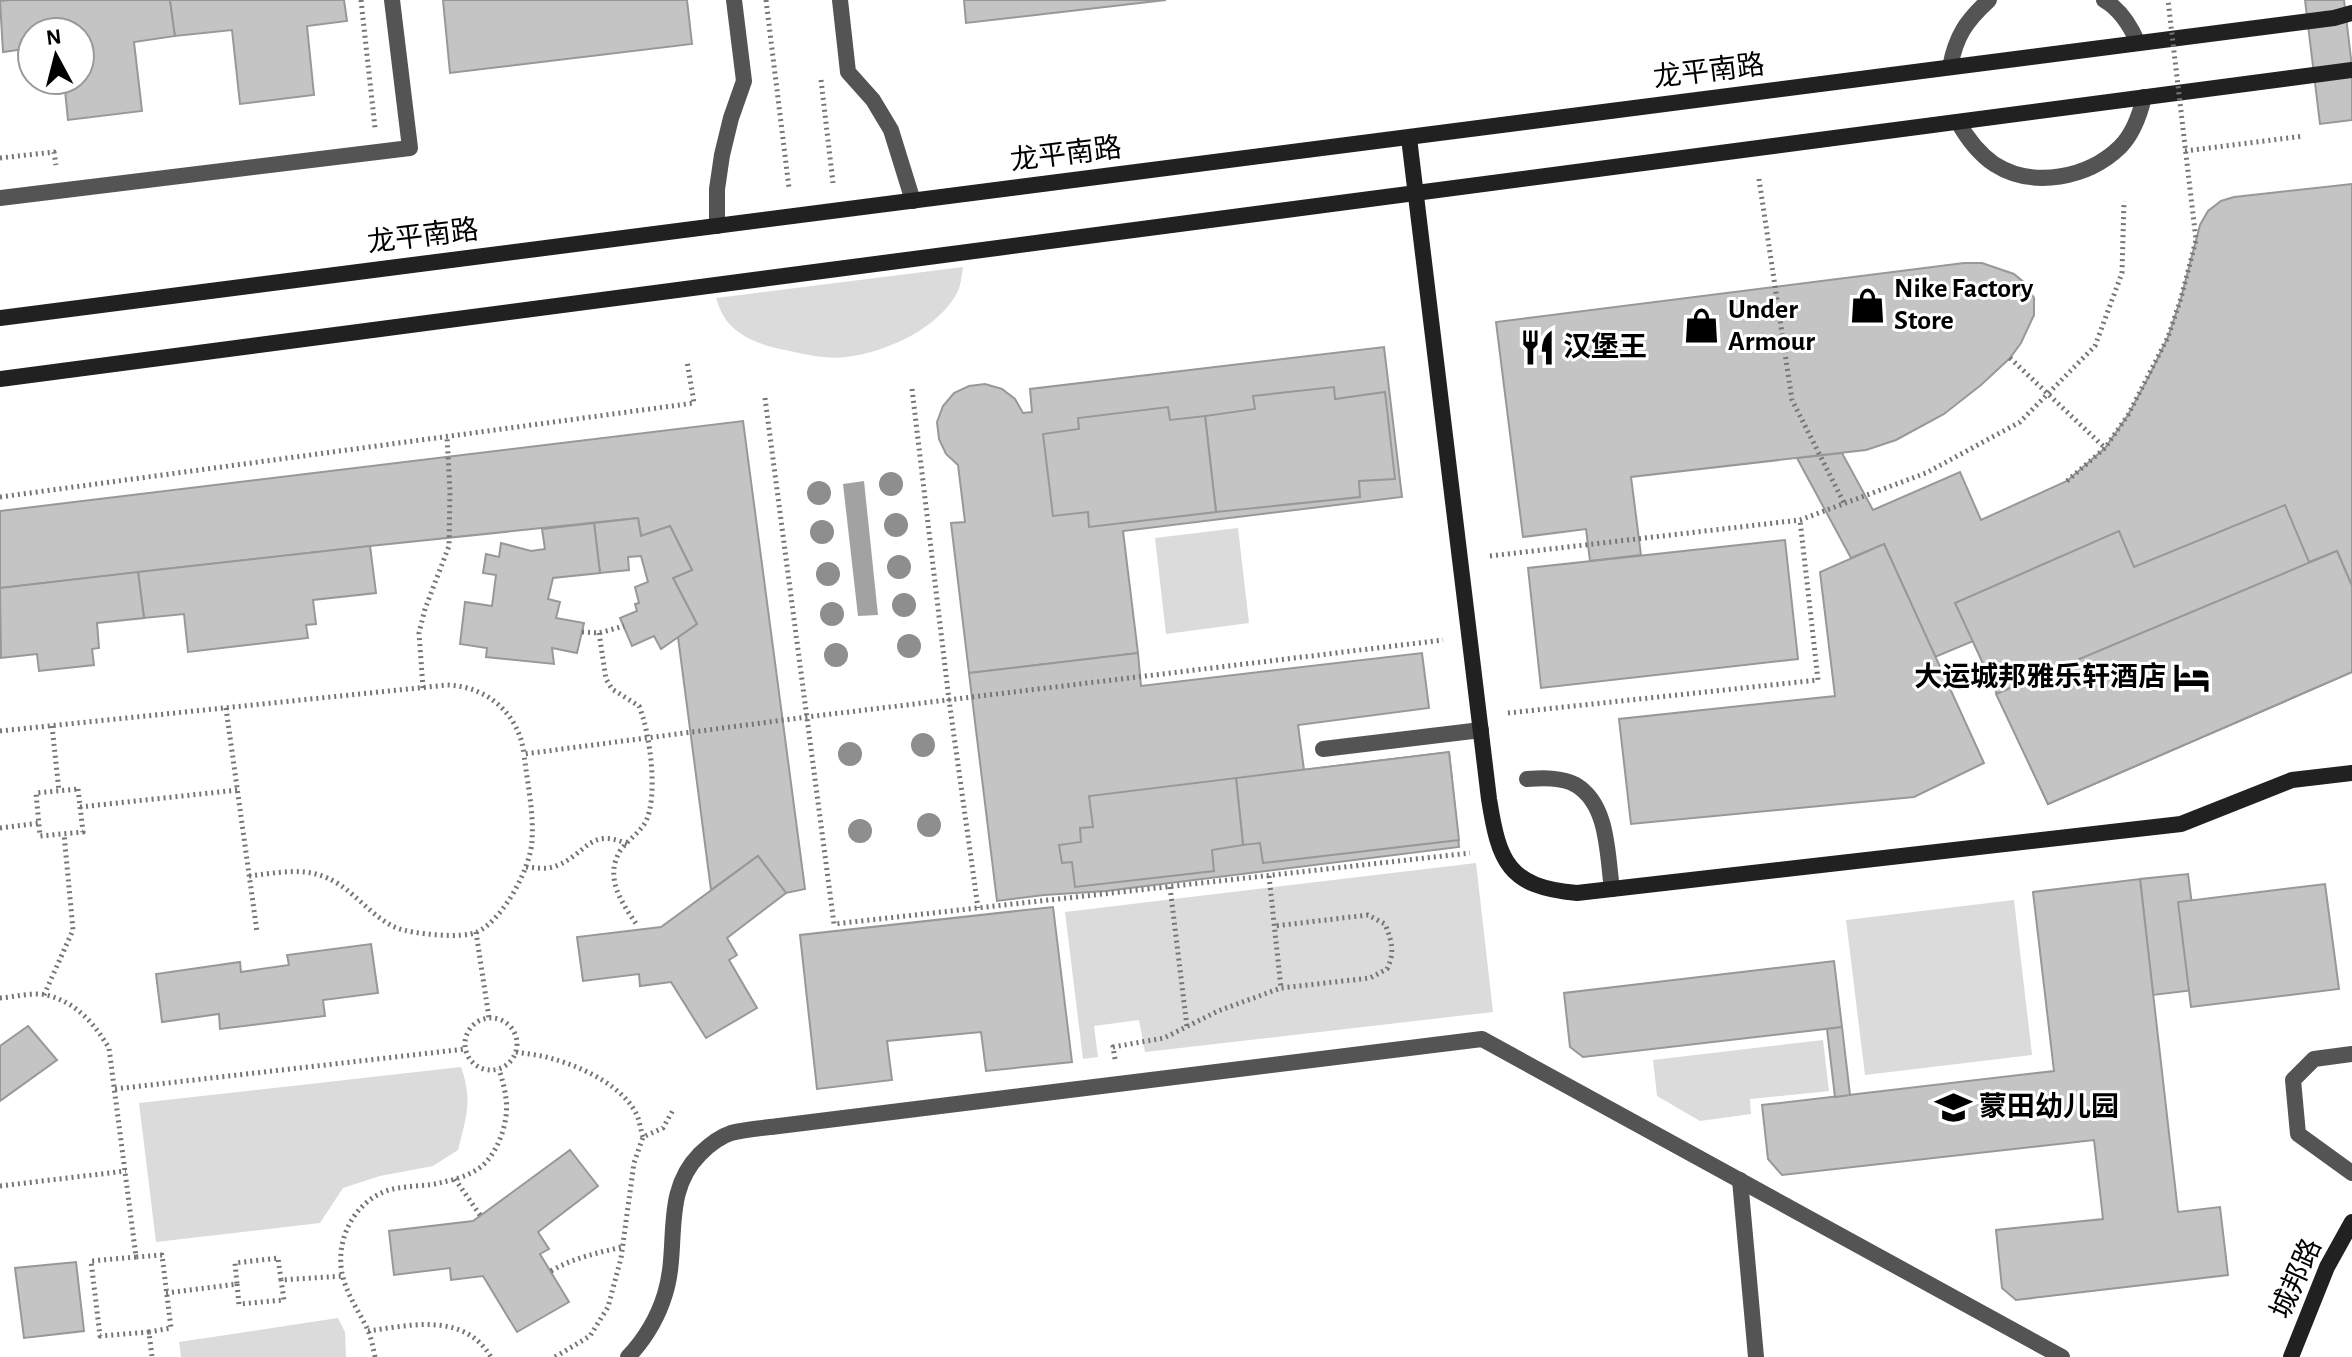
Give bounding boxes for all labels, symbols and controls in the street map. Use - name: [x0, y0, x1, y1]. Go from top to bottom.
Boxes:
- north arrow: [16, 16, 96, 96]
- text: N: [45, 25, 63, 49]
- street label: 龙平南路: [1651, 49, 1766, 93]
- street label: 龙平南路: [1008, 132, 1123, 176]
- street label: 龙平南路: [365, 214, 480, 258]
- place label: Nike Factory Store: [1894, 275, 2034, 335]
- shop icon: Nike Factory Store: [1849, 286, 1887, 324]
- place label: Under Armour: [1728, 296, 1815, 356]
- shop icon: Under Armour: [1683, 307, 1721, 345]
- restaurant icon: 汉堡王: [1518, 329, 1556, 367]
- place label: 汉堡王: [1563, 331, 1647, 362]
- hotel icon: 大运城邦雅乐轩酒店: [2173, 659, 2211, 697]
- place label: 大运城邦雅乐轩酒店: [1914, 661, 2166, 692]
- school or university icon: 蒙田幼儿园: [1934, 1089, 1972, 1127]
- place label: 蒙田幼儿园: [1979, 1091, 2119, 1122]
- street label: 城邦路: [2265, 1234, 2327, 1323]

